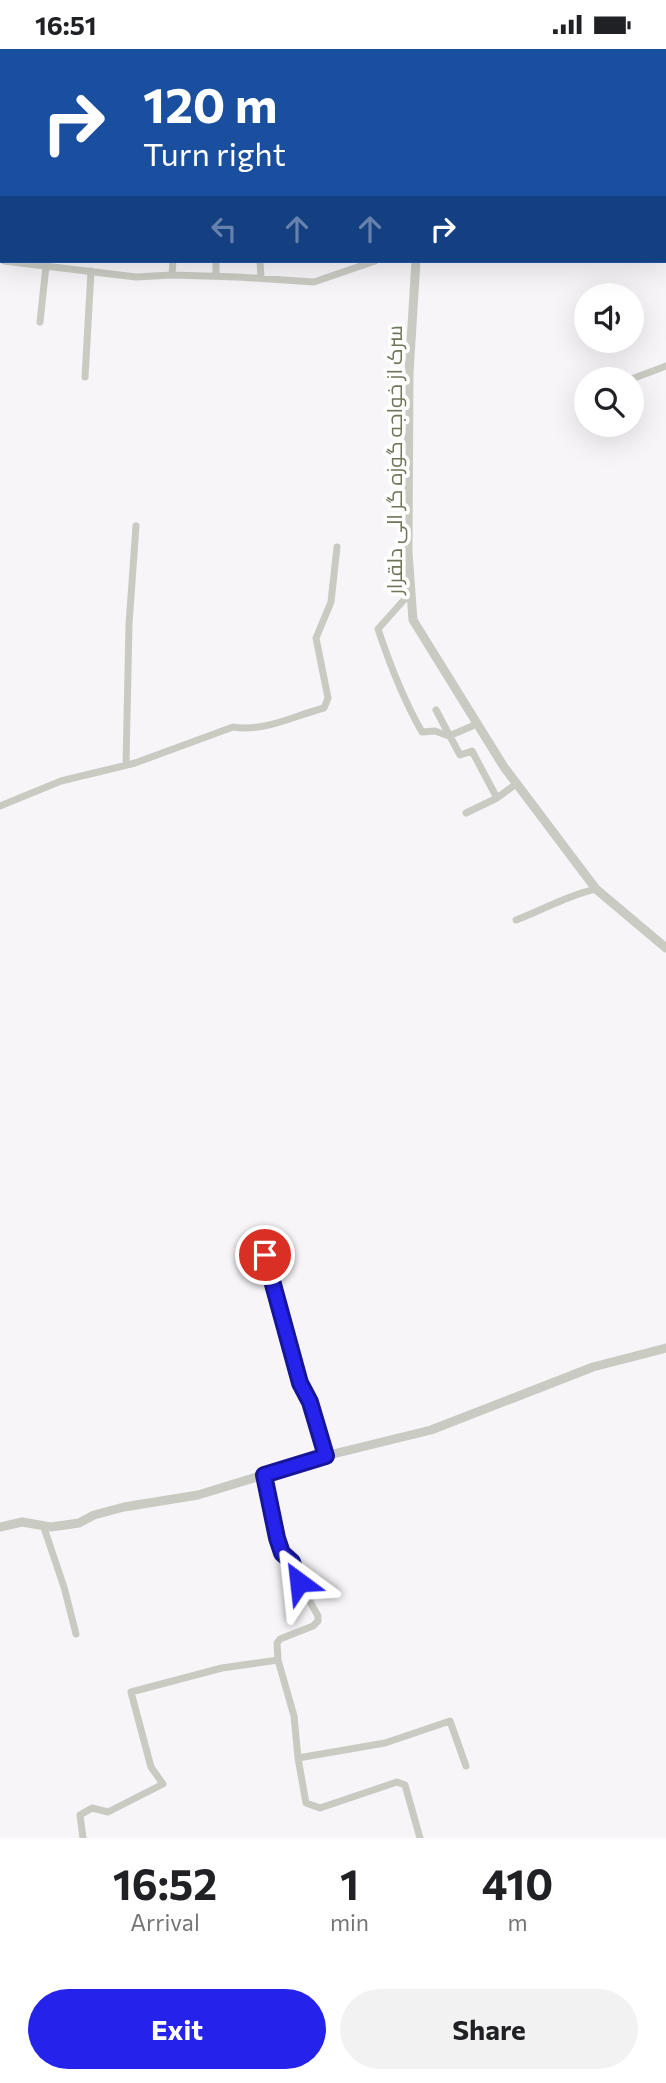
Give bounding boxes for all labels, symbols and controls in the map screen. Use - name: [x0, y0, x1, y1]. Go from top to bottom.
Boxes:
- text: 16:51: [35, 9, 97, 40]
- text: 120 m: [143, 73, 277, 133]
- icon: right: [28, 77, 119, 168]
- text: Turn right: [143, 133, 286, 173]
- icon: left: [205, 210, 243, 248]
- icon: ahead: [278, 210, 316, 248]
- icon: ahead: [351, 210, 389, 248]
- icon: right: [424, 210, 462, 248]
- map controls: [574, 283, 644, 437]
- button: sound: [574, 283, 644, 353]
- street label: سرک از خواجه گوزه گر الی دلقرار: [381, 325, 408, 596]
- button: search: [574, 367, 644, 437]
- pin: [235, 1225, 295, 1285]
- icon: arrive: [246, 1236, 284, 1274]
- position arrow: [262, 1545, 336, 1619]
- text: 16:52: [113, 1857, 217, 1909]
- text: 1: [340, 1857, 359, 1909]
- text: 410: [482, 1857, 553, 1909]
- text: Arrival: [130, 1908, 200, 1936]
- text: min: [330, 1908, 369, 1936]
- text: m: [507, 1908, 528, 1936]
- button: Exit: [28, 1989, 326, 2069]
- button: Share: [340, 1989, 638, 2069]

